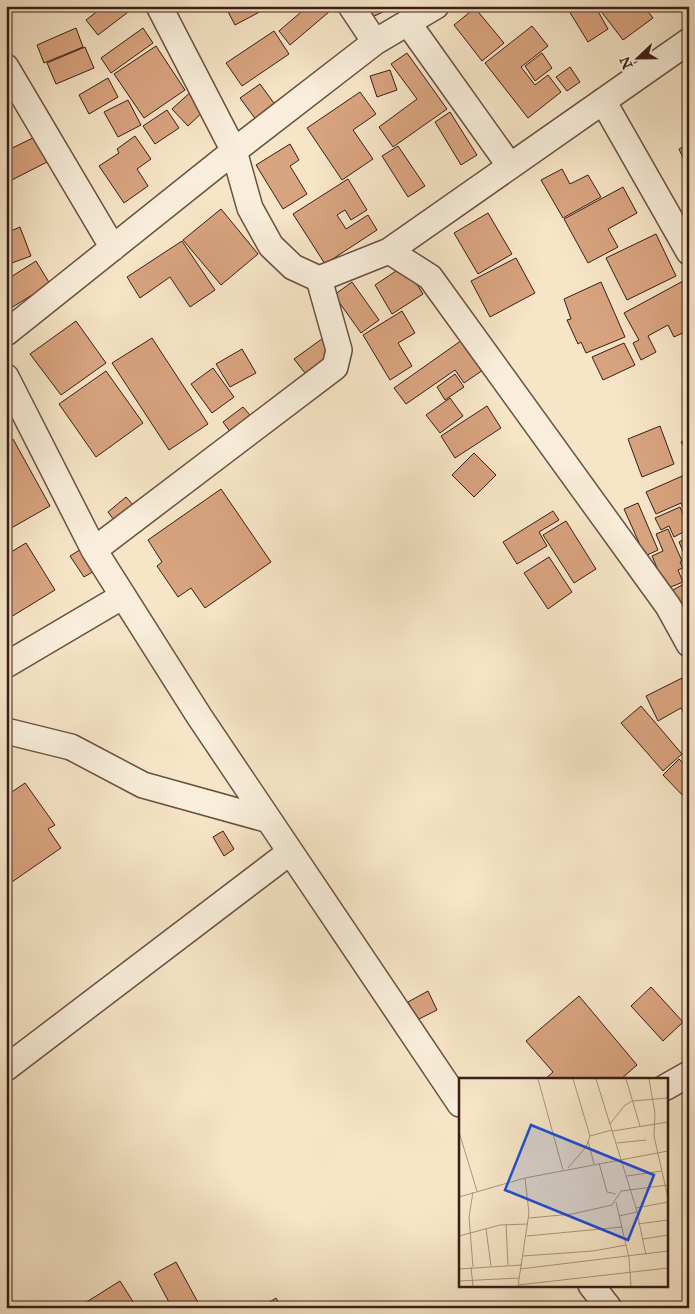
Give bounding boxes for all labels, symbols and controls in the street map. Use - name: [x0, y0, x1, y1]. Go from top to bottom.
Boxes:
- north arrow: [612, 32, 662, 82]
- text: N: [616, 54, 637, 71]
- inset map: [459, 1078, 668, 1286]

